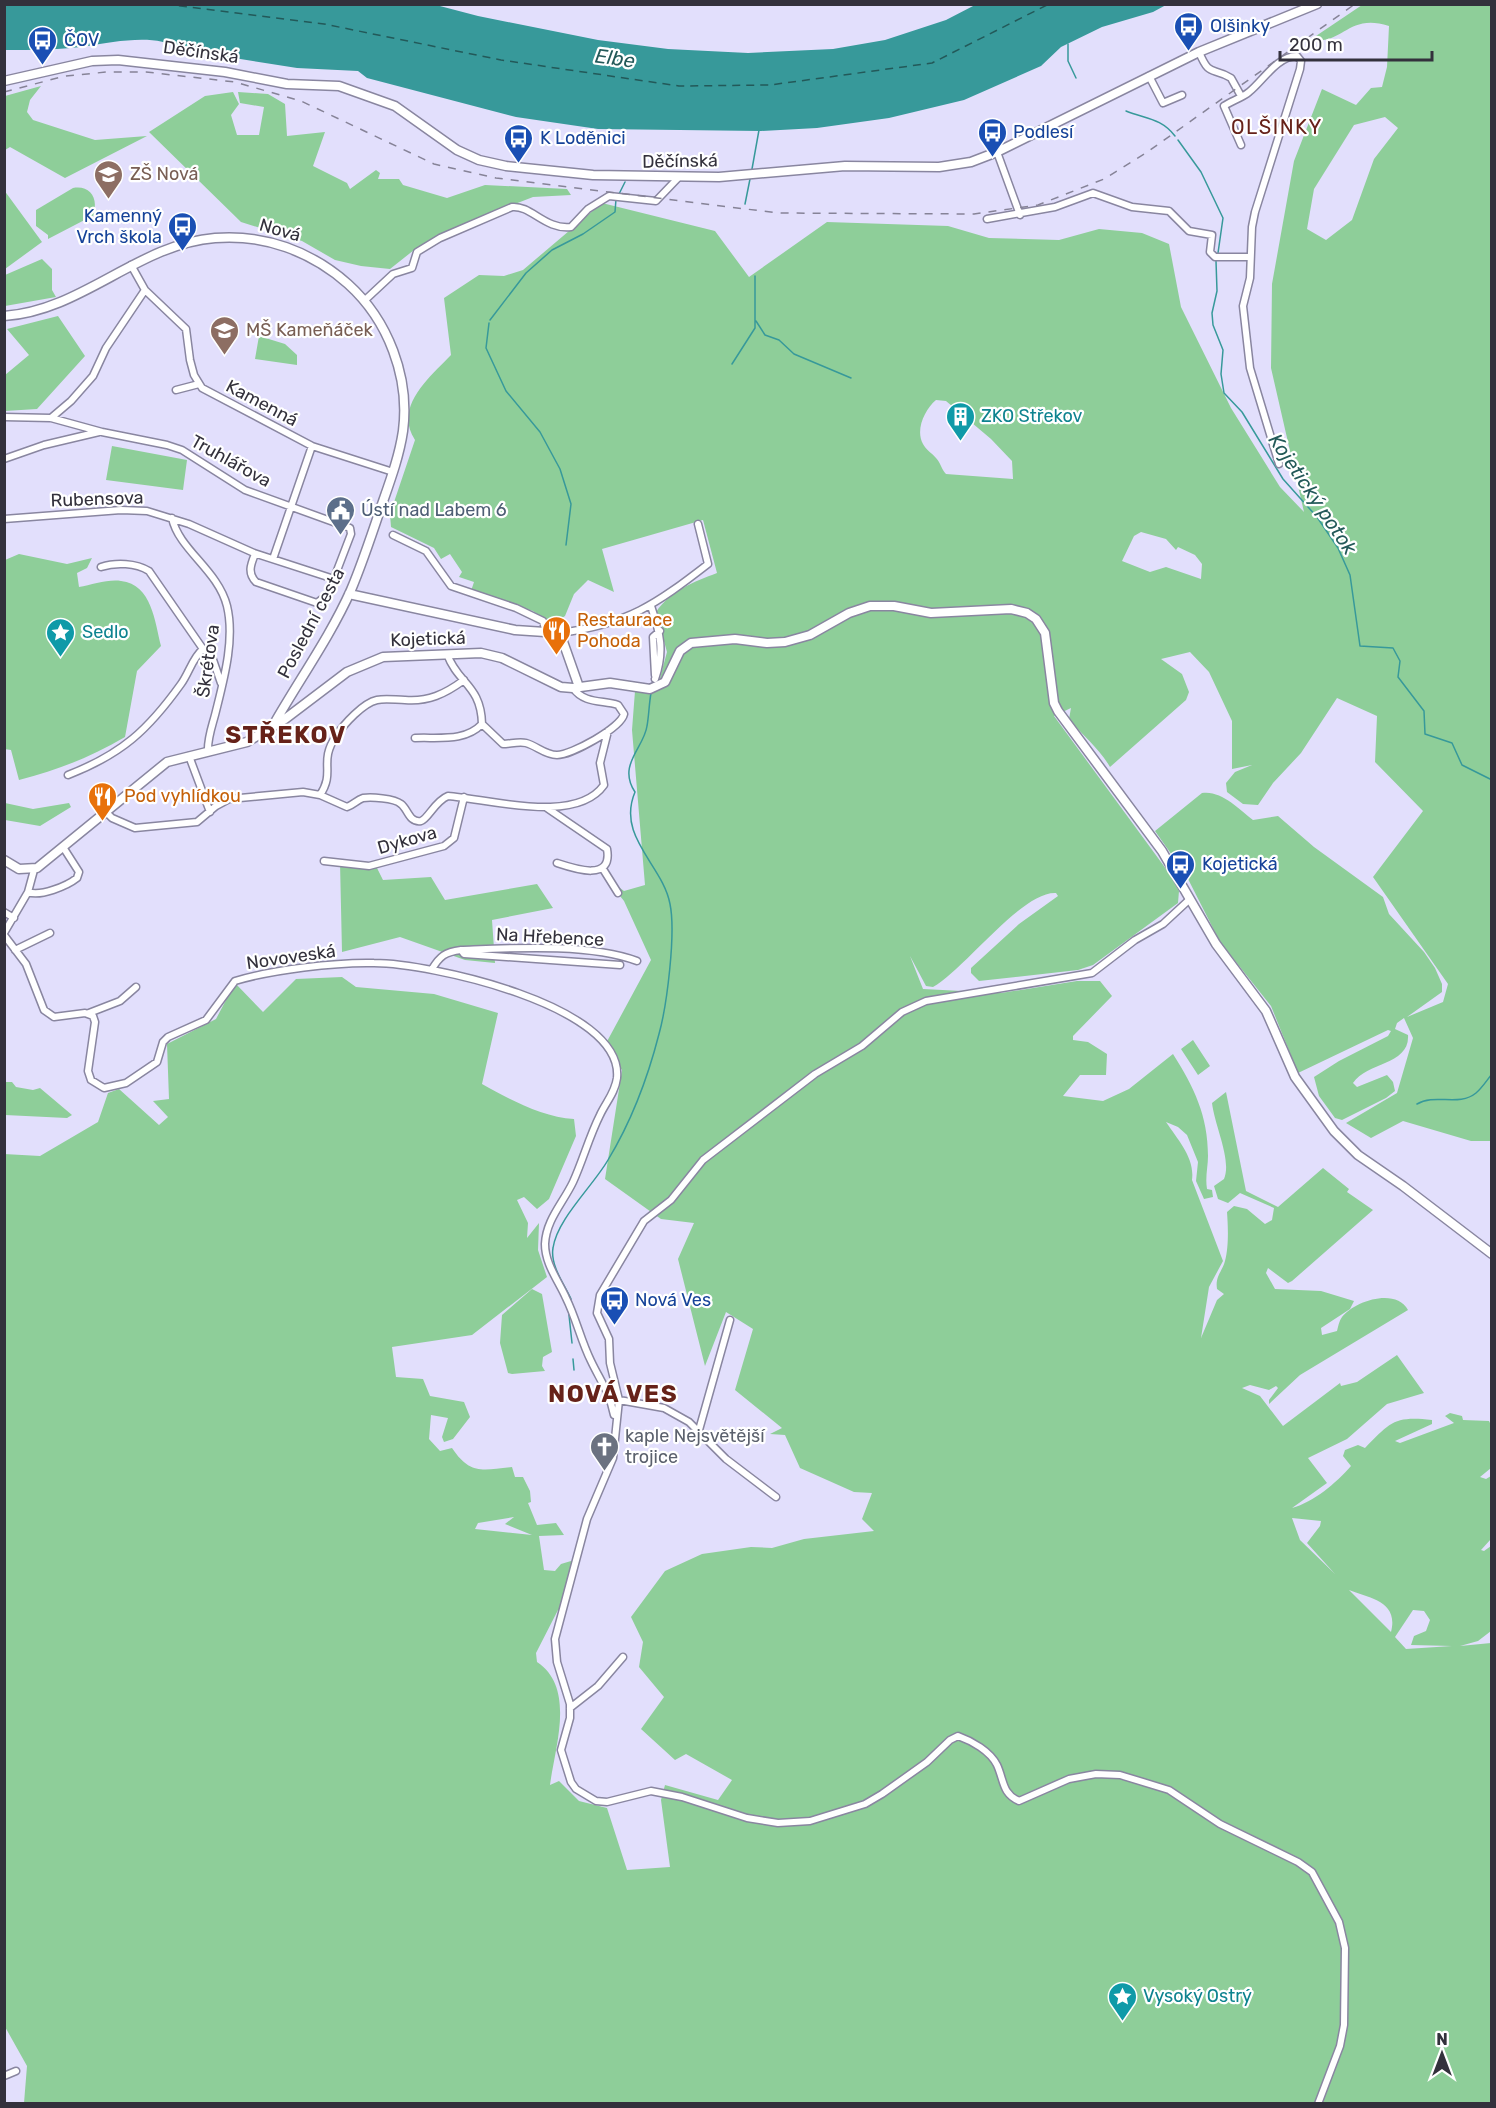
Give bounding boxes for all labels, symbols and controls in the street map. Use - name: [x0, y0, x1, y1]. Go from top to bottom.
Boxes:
- bus stop icon: Olšinky: [1173, 10, 1205, 52]
- place label: Olšinky: [1210, 15, 1270, 37]
- bus stop icon: ČOV: [27, 24, 59, 66]
- scale bar: [1280, 24, 1432, 62]
- place label: ČOV: [64, 29, 100, 51]
- text: 200 m: [1289, 34, 1343, 56]
- street label: Děčínská: [162, 36, 240, 68]
- water label: Elbe: [594, 43, 636, 73]
- district label: OLŠINKY: [1231, 115, 1323, 139]
- bus stop icon: Podlesí: [976, 116, 1008, 158]
- place label: Podlesí: [1013, 121, 1075, 143]
- bus stop icon: K Loděnici: [503, 122, 535, 164]
- place label: K Loděnici: [540, 127, 626, 149]
- street label: Děčínská: [642, 149, 718, 173]
- school or university icon: ZŠ Nová: [93, 158, 125, 200]
- place label: ZŠ Nová: [130, 163, 198, 185]
- place label: Kamenný Vrch škola: [76, 205, 162, 248]
- bus stop icon: Kamenný Vrch škola: [167, 210, 199, 252]
- street label: Nová: [257, 214, 303, 246]
- school or university icon: MŠ Kameňáček: [209, 314, 241, 356]
- place label: MŠ Kameňáček: [246, 319, 373, 341]
- street label: Kamenná: [222, 375, 302, 431]
- building icon: ZKO Střekov: [944, 400, 976, 442]
- place label: ZKO Střekov: [981, 405, 1082, 427]
- water label: Kojetický potok: [1264, 429, 1363, 560]
- street label: Truhlářova: [187, 430, 275, 492]
- street label: Rubensova: [50, 486, 144, 512]
- public building icon: Ústí nad Labem 6: [324, 494, 356, 536]
- place label: Ústí nad Labem 6: [361, 499, 507, 521]
- street label: Poslední cesta: [273, 564, 349, 682]
- place label: Restaurace Pohoda: [577, 609, 672, 652]
- restaurant icon: Restaurace Pohoda: [540, 614, 572, 656]
- place icon: Sedlo: [45, 616, 77, 658]
- place label: Sedlo: [82, 621, 129, 643]
- street label: Škrétova: [192, 623, 224, 699]
- street label: Kojetická: [390, 627, 466, 651]
- district label: STŘEKOV: [225, 721, 347, 749]
- restaurant icon: Pod vyhlídkou: [87, 780, 119, 822]
- place label: Pod vyhlídkou: [124, 785, 241, 807]
- street label: Dykova: [375, 821, 439, 859]
- bus stop icon: Kojetická: [1165, 848, 1197, 890]
- place label: Kojetická: [1202, 853, 1278, 875]
- street label: Na Hřebence: [495, 923, 605, 951]
- street label: Novoveská: [245, 940, 337, 974]
- bus stop icon: Nová Ves: [598, 1284, 630, 1326]
- place label: Nová Ves: [635, 1289, 711, 1311]
- district label: NOVÁ VES: [548, 1380, 678, 1408]
- place label: kaple Nejsvětější trojice: [625, 1425, 766, 1468]
- church icon: kaple Nejsvětější trojice: [588, 1430, 620, 1472]
- place icon: Vysoký Ostrý: [1106, 1980, 1138, 2022]
- place label: Vysoký Ostrý: [1143, 1985, 1252, 2007]
- north arrow: [1412, 2024, 1472, 2084]
- text: N: [1436, 2030, 1448, 2049]

